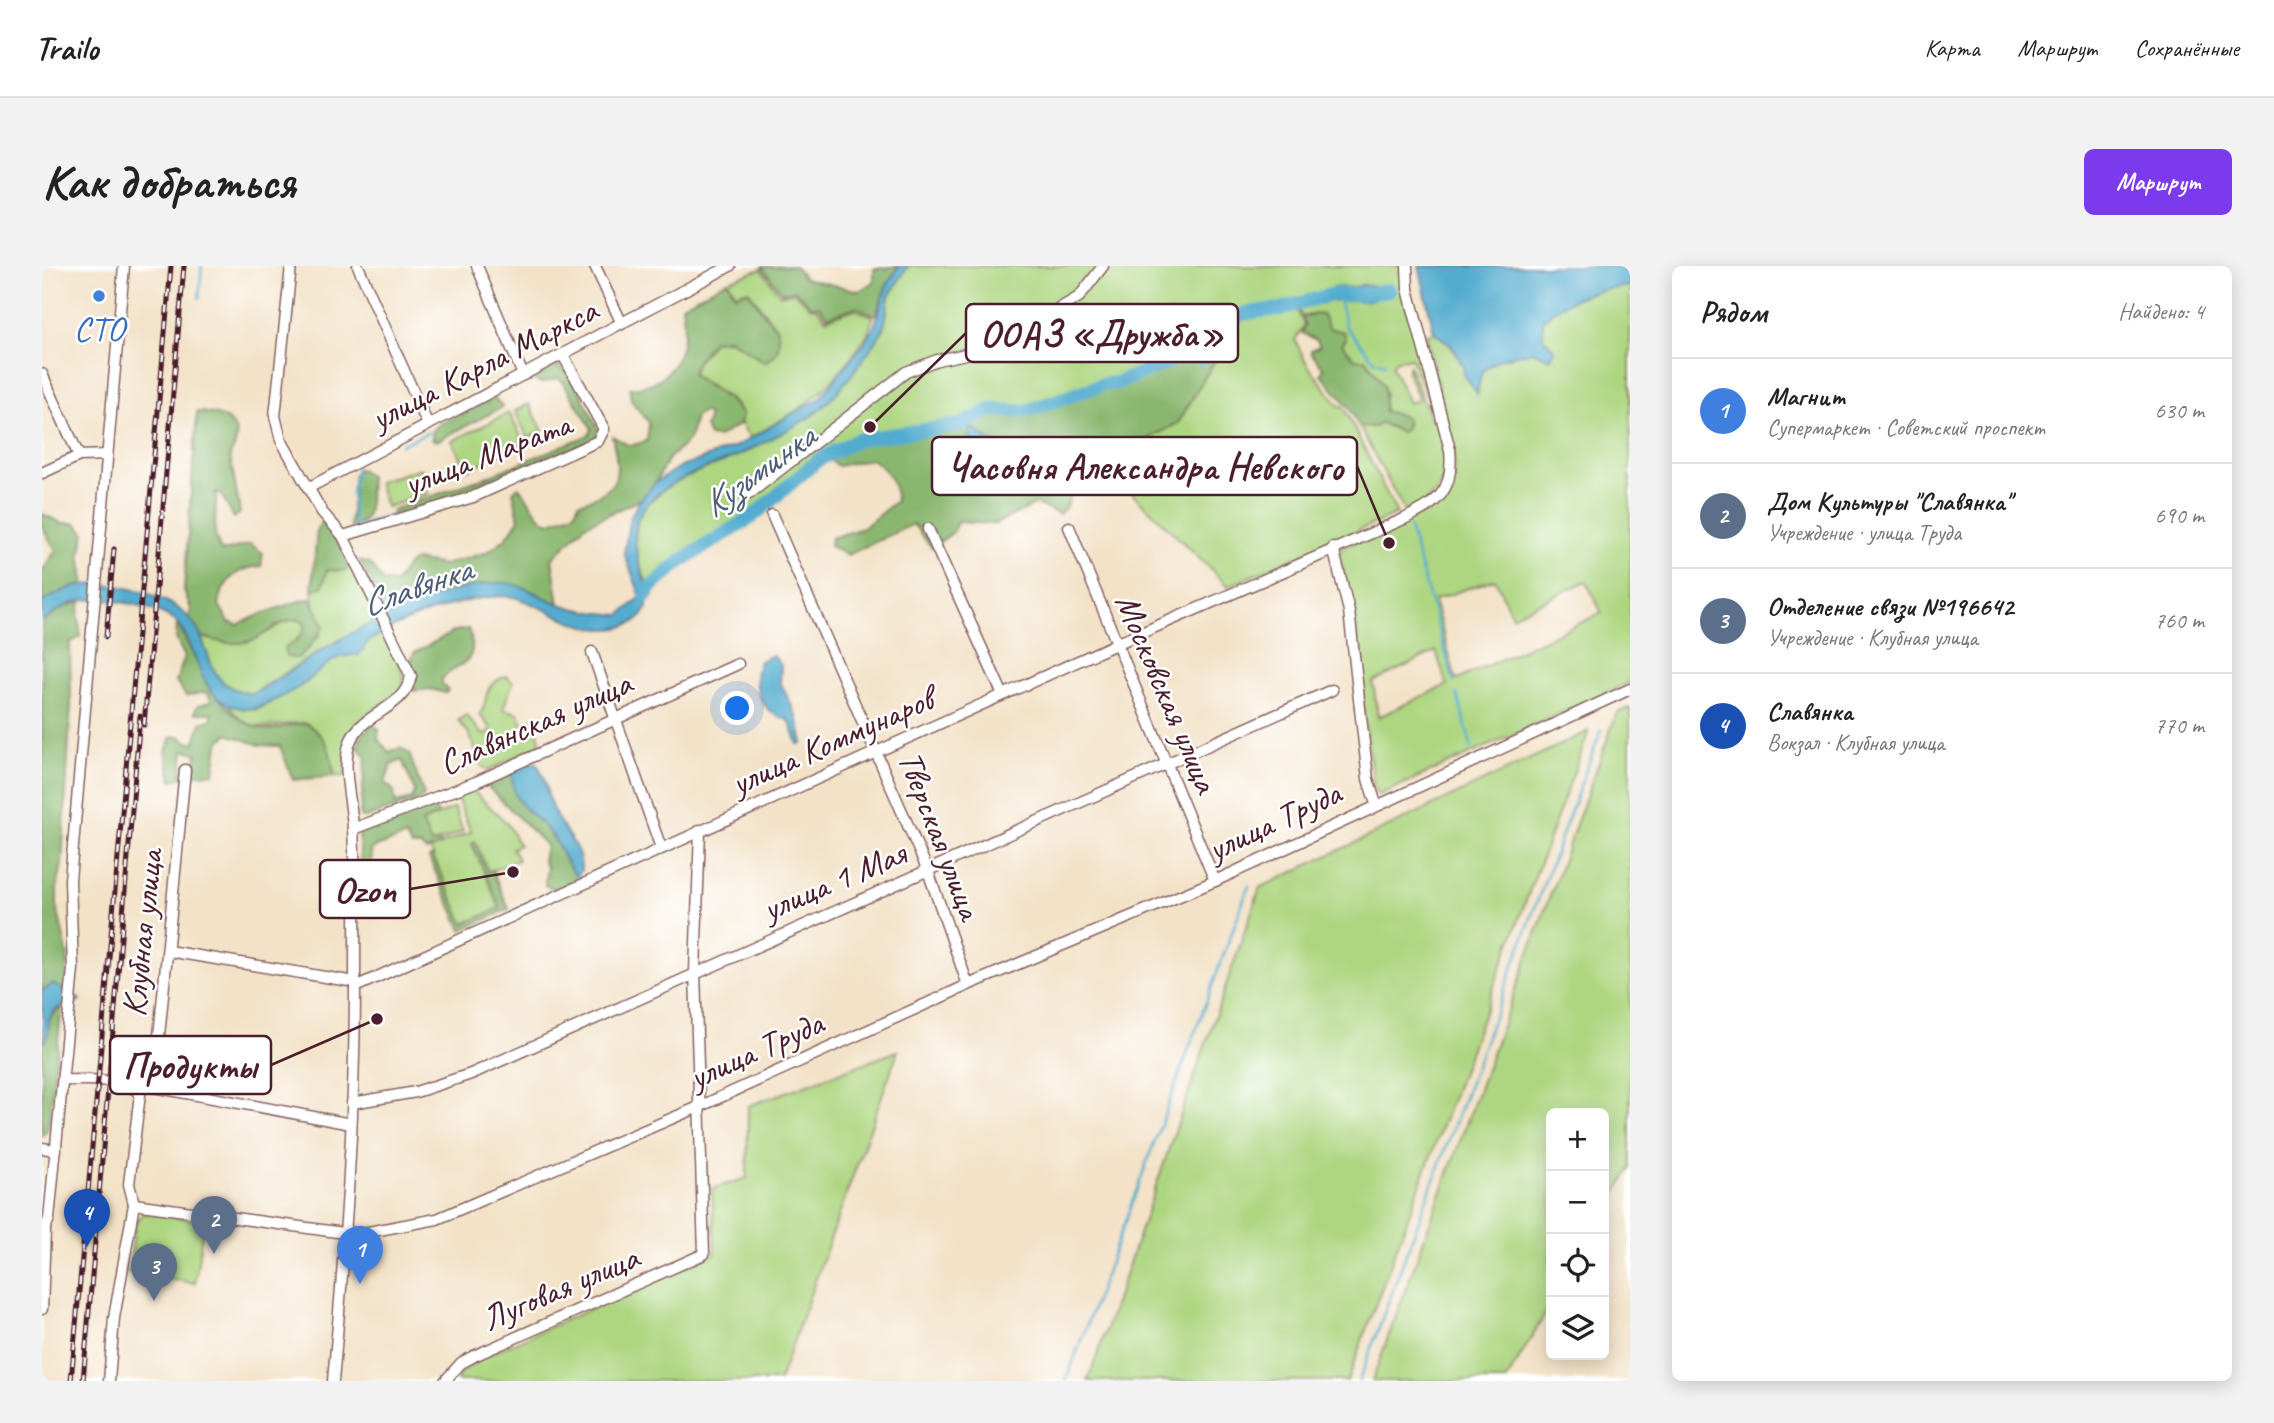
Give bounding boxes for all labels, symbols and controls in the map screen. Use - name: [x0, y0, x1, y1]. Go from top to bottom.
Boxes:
- text: Trailo: [35, 27, 98, 69]
- text: Карта: [1925, 33, 1980, 63]
- text: Маршрут: [2018, 33, 2097, 63]
- text: Сохранённые: [2135, 33, 2239, 63]
- button: Маршрут: [2084, 149, 2232, 215]
- text: Как добраться: [42, 151, 295, 213]
- street label: улица Карла Маркса: [361, 286, 607, 441]
- marker: СТО: [91, 288, 107, 304]
- text: Рядом: [1700, 293, 1767, 331]
- text: Найдено: 4: [2118, 297, 2204, 326]
- callout: ООАЗ «Дружба»: [966, 304, 1238, 362]
- place label: СТО: [74, 306, 128, 351]
- text: ООАЗ «Дружба»: [980, 310, 1224, 357]
- text: Магнит: [1767, 380, 1846, 413]
- text: 1: [1718, 396, 1728, 425]
- text: 630 m: [2155, 396, 2204, 425]
- street label: улица Марата: [395, 401, 580, 507]
- water label: Кузьминка: [692, 411, 828, 528]
- text: Супермаркет · Советский проспект: [1767, 413, 2045, 442]
- callout: Часовня Александра Невского: [932, 437, 1357, 495]
- text: Часовня Александра Невского: [946, 443, 1346, 490]
- text: Дом Культуры "Славянка": [1767, 485, 2011, 518]
- text: 2: [1718, 501, 1728, 530]
- text: 690 m: [2155, 501, 2204, 530]
- text: Учреждение · улица Труда: [1767, 518, 1961, 547]
- water label: Славянка: [355, 544, 481, 627]
- street label: Московская улица: [1105, 587, 1230, 802]
- text: Отделение связи №196642: [1767, 590, 2014, 623]
- text: 3: [1718, 606, 1728, 635]
- text: 760 m: [2155, 606, 2204, 635]
- text: Учреждение · Клубная улица: [1767, 623, 1978, 652]
- street label: Славянская улица: [432, 659, 641, 785]
- street label: улица Коммунаров: [722, 673, 948, 806]
- your location: [720, 691, 754, 725]
- text: Славянка: [1767, 695, 1853, 728]
- text: 4: [1718, 711, 1728, 740]
- text: 770 m: [2155, 711, 2204, 740]
- text: Вокзал · Клубная улица: [1767, 728, 1944, 757]
- street label: Тверская улица: [887, 745, 994, 928]
- street label: улица Труда: [1198, 770, 1350, 872]
- street label: улица 1 Мая: [754, 830, 914, 932]
- street label: Клубная улица: [111, 845, 173, 1019]
- callout: Ozon: [320, 860, 410, 918]
- text: Ozon: [334, 866, 397, 913]
- street label: улица Труда: [680, 1000, 832, 1100]
- callout: Продукты: [110, 1036, 271, 1094]
- text: Продукты: [123, 1042, 260, 1089]
- map controls: [1546, 1108, 1609, 1360]
- button: +: [1546, 1108, 1609, 1171]
- button: −: [1546, 1171, 1609, 1234]
- pin: 4: [64, 1189, 110, 1247]
- pin: 2: [191, 1196, 237, 1254]
- pin: 1: [337, 1226, 383, 1284]
- street label: Луговая улица: [475, 1234, 648, 1341]
- button: locate: [1546, 1234, 1609, 1297]
- pin: 3: [131, 1243, 177, 1301]
- button: layers: [1546, 1297, 1609, 1360]

